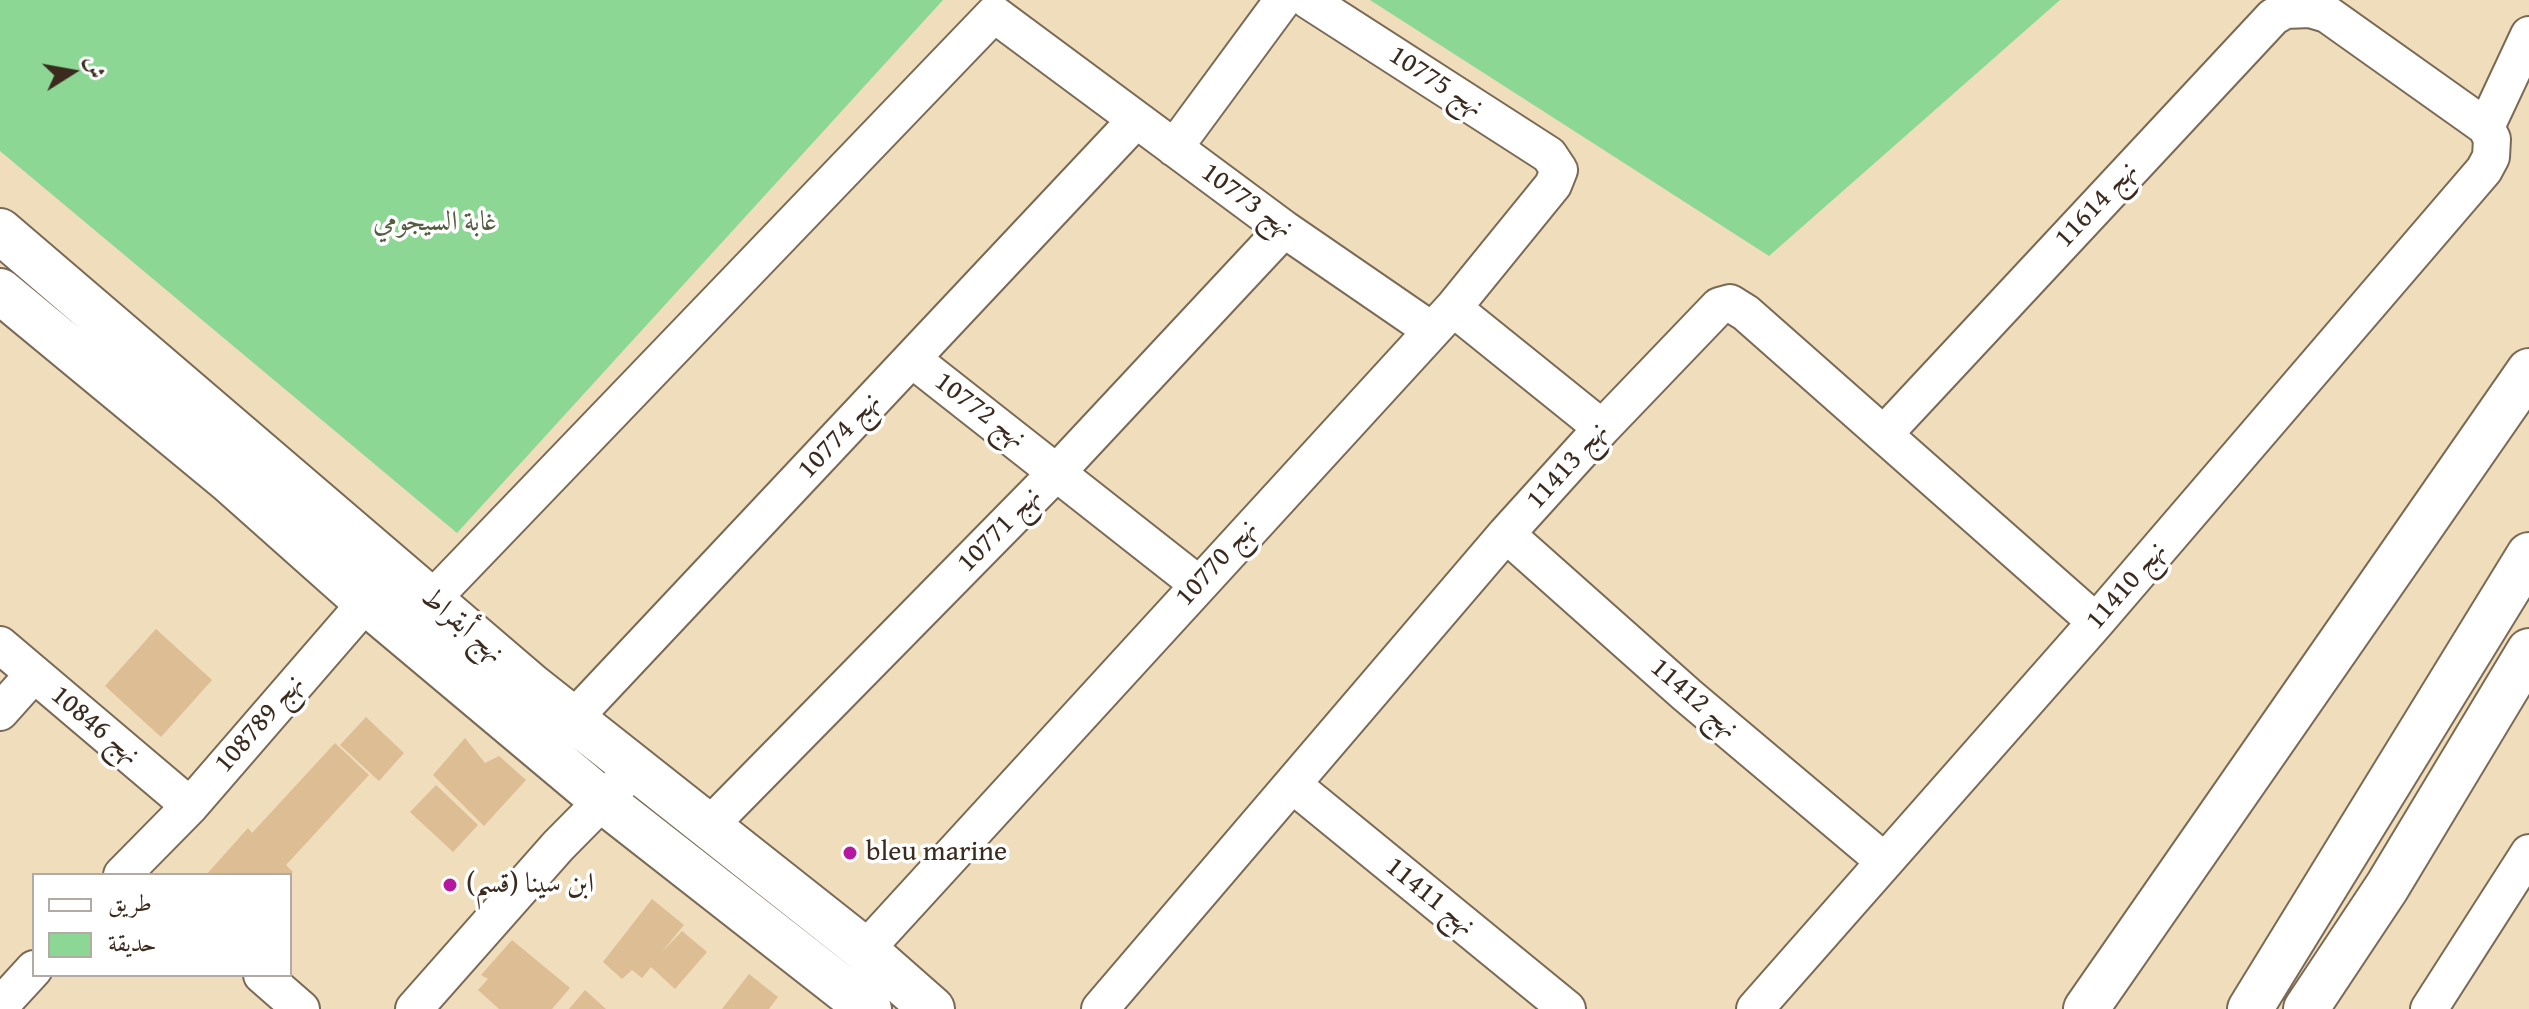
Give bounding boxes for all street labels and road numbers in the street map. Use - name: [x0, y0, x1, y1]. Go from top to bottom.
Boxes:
- street label: نهج 10775: [1382, 39, 1490, 125]
- street label: نهج 11614: [2048, 155, 2146, 255]
- street label: نهج 10773: [1194, 156, 1300, 246]
- street label: نهج 10772: [927, 366, 1033, 456]
- street label: نهج 10774: [791, 386, 889, 486]
- street label: نهج 11413: [1520, 415, 1616, 517]
- street label: نهج 10771: [951, 480, 1049, 580]
- street label: نهج 10770: [1169, 512, 1265, 614]
- street label: نهج 11410: [2079, 535, 2175, 637]
- street label: نهج أبقراط: [414, 581, 510, 671]
- street label: نهج 11412: [1643, 651, 1745, 747]
- street label: نهج 108789: [208, 668, 312, 780]
- street label: نهج 10846: [43, 679, 147, 773]
- street label: نهج 11411: [1378, 850, 1482, 944]

